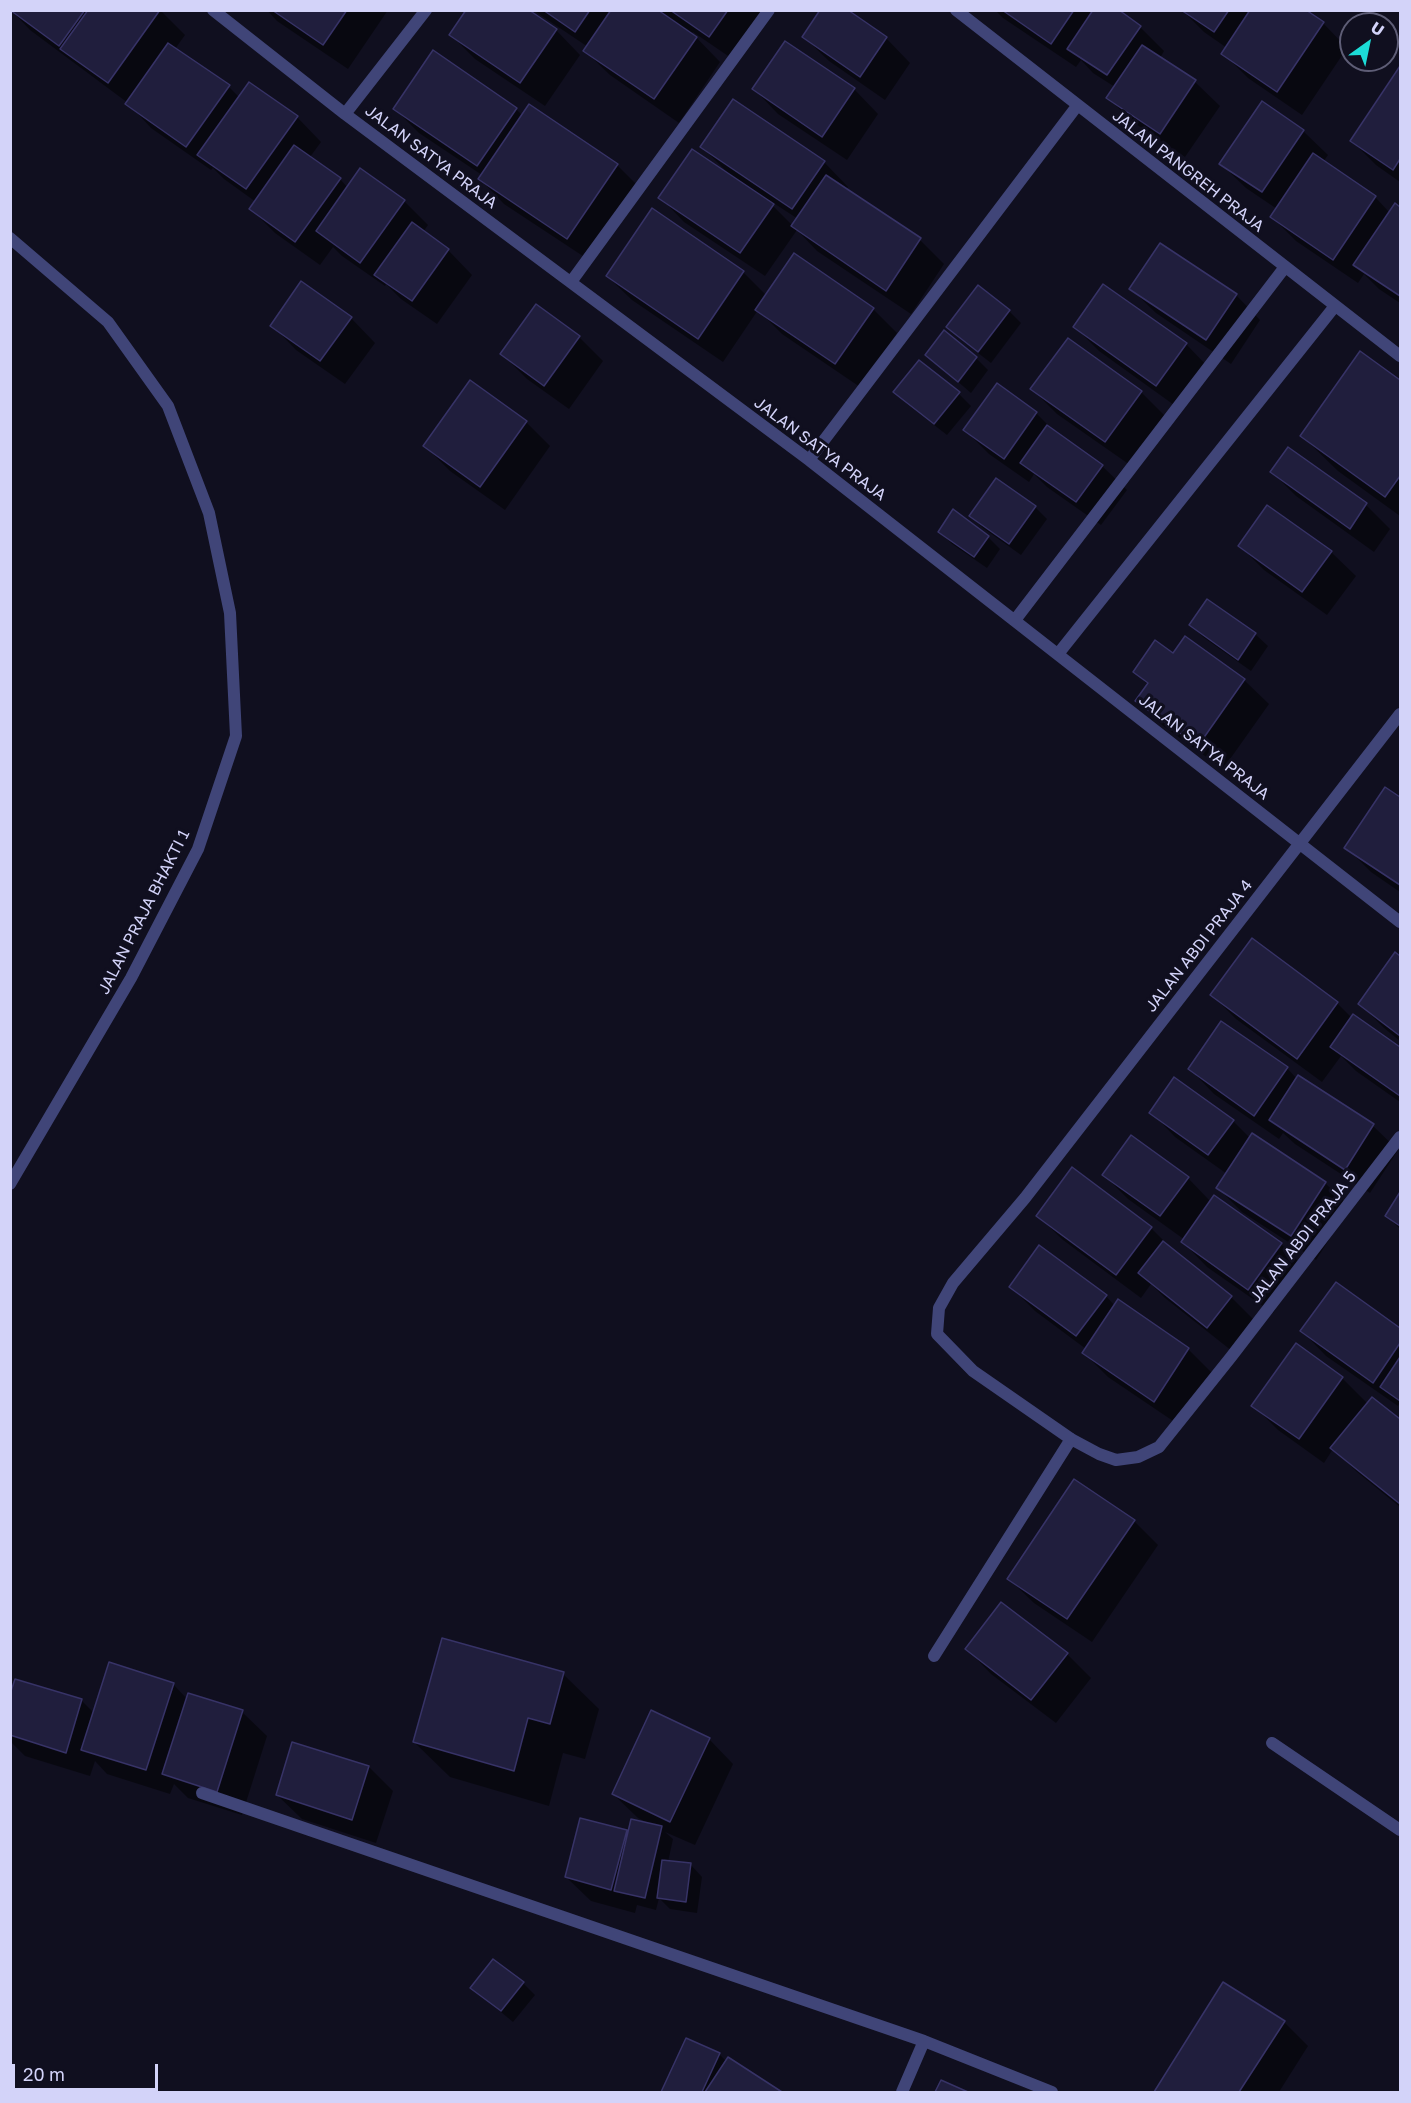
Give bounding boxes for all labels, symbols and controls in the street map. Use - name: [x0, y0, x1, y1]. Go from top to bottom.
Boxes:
- north arrow: [1339, 12, 1399, 72]
- text: U: [1367, 17, 1388, 40]
- street label: JALAN SATYA PRAJA: [361, 101, 501, 213]
- street label: JALAN PANGREH PRAJA: [1108, 106, 1268, 236]
- street label: JALAN SATYA PRAJA: [750, 393, 890, 505]
- street label: JALAN SATYA PRAJA: [1135, 690, 1273, 804]
- street label: JALAN PRAJA BHAKTI 1: [94, 826, 194, 998]
- street label: JALAN ABDI PRAJA 4: [1141, 876, 1257, 1016]
- street label: JALAN ABDI PRAJA 5: [1246, 1167, 1360, 1307]
- scale bar: [15, 2052, 160, 2090]
- text: 20 m: [23, 2063, 65, 2085]

